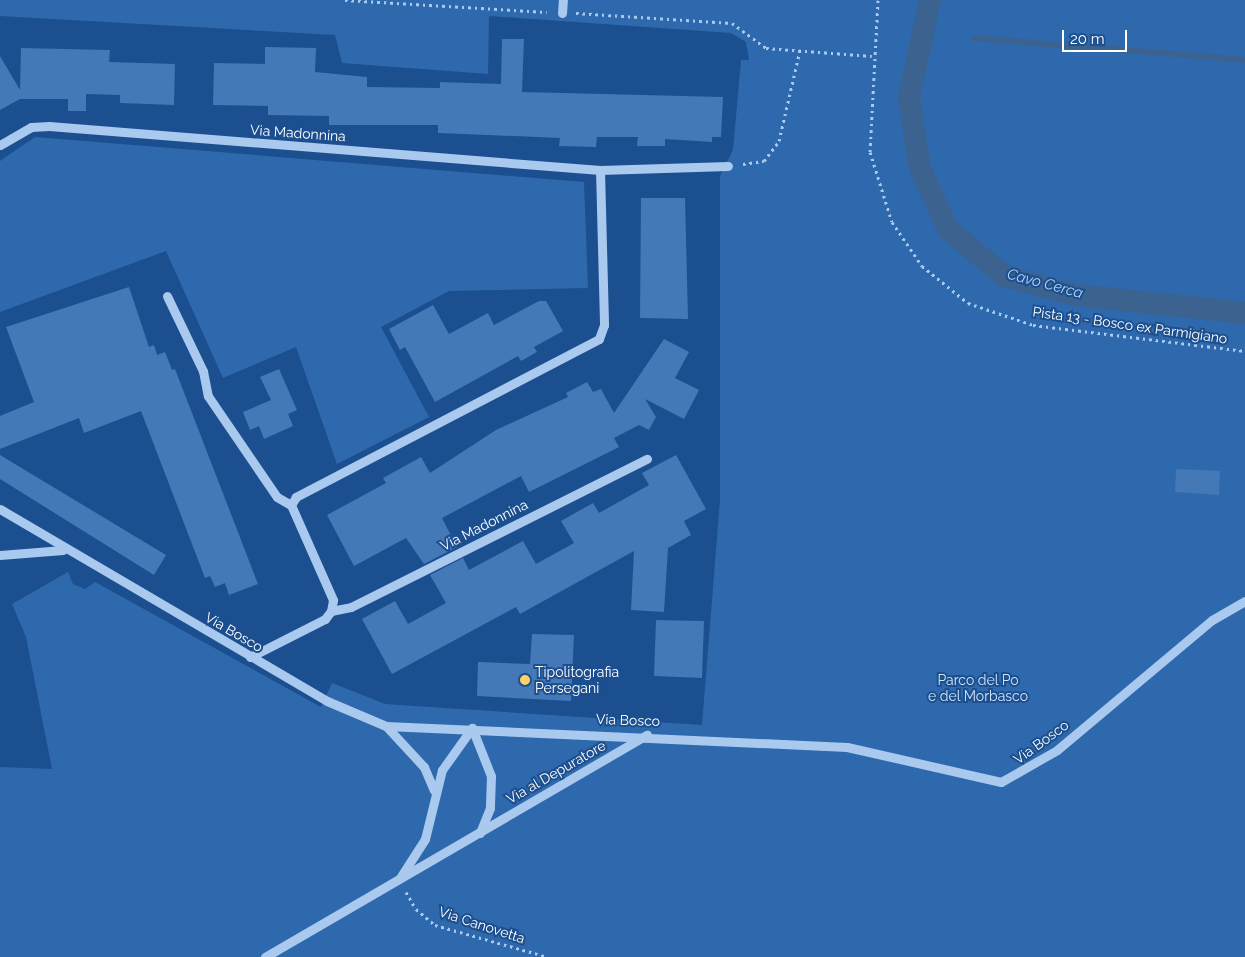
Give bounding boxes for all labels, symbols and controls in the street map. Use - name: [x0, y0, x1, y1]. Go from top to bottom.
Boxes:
- scale bar: [1065, 20, 1130, 52]
- text: 20 m: [1070, 30, 1105, 48]
- street label: Via Madonnina: [250, 121, 346, 145]
- water label: Cavo Cerca: [1005, 265, 1085, 303]
- street label: Pista 13 - Bosco ex Parmigiano: [1032, 303, 1228, 347]
- street label: Via Madonnina: [438, 496, 530, 554]
- street label: Via Bosco: [202, 609, 266, 655]
- place label: Tipolitografia Persegani: [535, 664, 619, 696]
- park label: Parco del Po e del Morbasco: [928, 672, 1028, 704]
- marker: Tipolitografia Persegani: [519, 674, 531, 686]
- street label: Via Bosco: [596, 710, 660, 730]
- street label: Via Bosco: [1010, 716, 1072, 768]
- street label: Via al Depuratore: [503, 737, 609, 807]
- street label: Via Canovetta: [437, 903, 527, 947]

